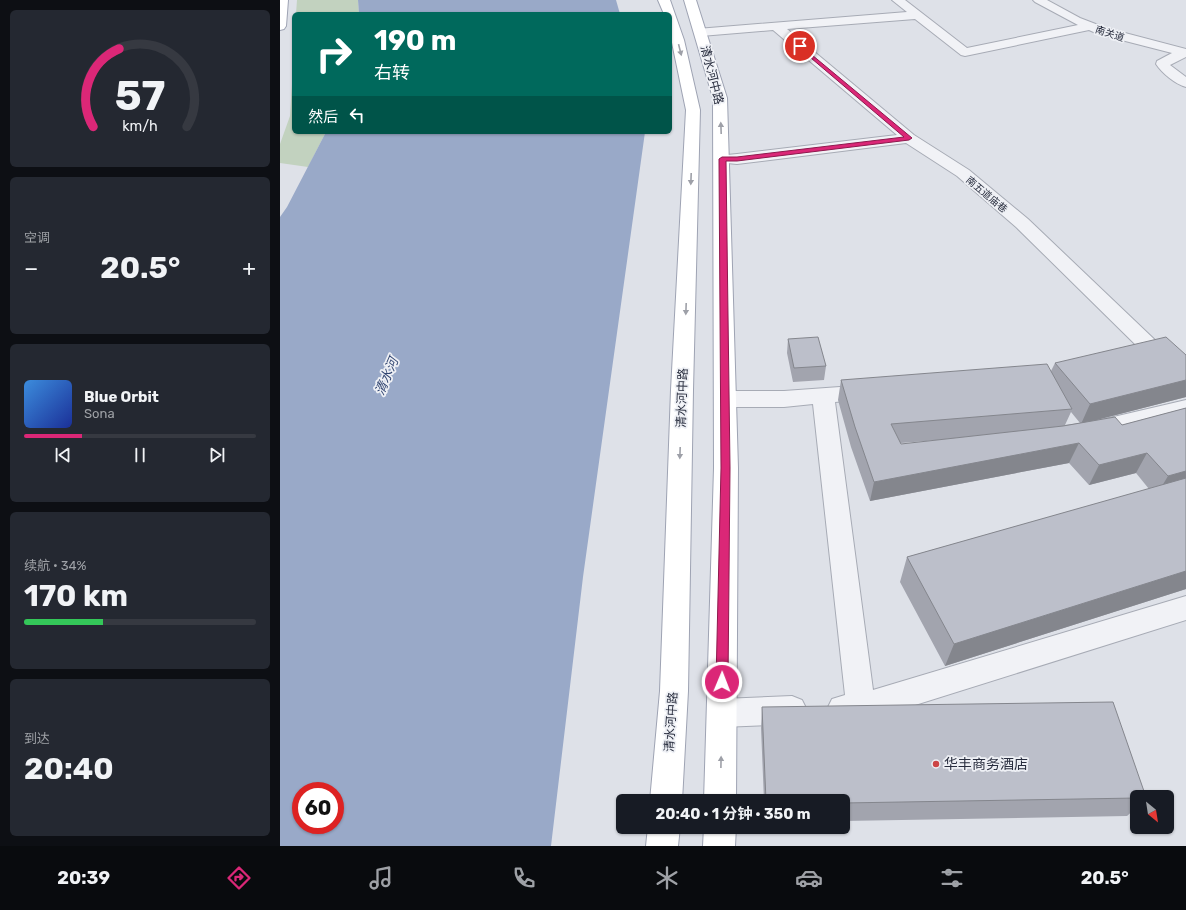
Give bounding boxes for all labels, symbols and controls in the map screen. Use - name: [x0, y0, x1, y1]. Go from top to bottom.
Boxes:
- text: 190 m: [374, 24, 457, 57]
- street label: 南关道: [1094, 24, 1126, 44]
- icon: right: [308, 28, 360, 80]
- pin: [783, 29, 817, 63]
- icon: arrive: [789, 35, 811, 57]
- one-way arrow: [678, 44, 684, 56]
- street label: 清水河中路: [698, 44, 726, 106]
- text: 右转: [374, 62, 410, 84]
- text: 57: [115, 70, 165, 119]
- icon: left: [346, 104, 368, 126]
- text: 然后: [308, 108, 338, 126]
- text: km/h: [122, 117, 158, 134]
- one-way arrow: [718, 122, 725, 134]
- one-way arrow: [688, 173, 694, 186]
- street label: 南五道庙巷: [963, 174, 1009, 215]
- text: 空调: [24, 230, 50, 245]
- text: 20.5°: [100, 250, 180, 286]
- text: −: [24, 255, 38, 282]
- text: +: [242, 255, 256, 282]
- one-way arrow: [682, 303, 689, 315]
- water label: 清水河: [372, 353, 402, 397]
- street label: 清水河中路: [674, 368, 690, 428]
- text: Blue Orbit: [84, 388, 159, 406]
- text: Sona: [84, 406, 115, 421]
- icon: previous: [52, 444, 74, 466]
- icon: pause: [129, 444, 151, 466]
- icon: next: [206, 444, 228, 466]
- one-way arrow: [677, 447, 684, 459]
- text: 续航 · 34%: [24, 558, 86, 573]
- text: 170 km: [24, 578, 128, 614]
- position arrow: [701, 661, 743, 703]
- street label: 清水河中路: [662, 692, 680, 752]
- text: 到达: [24, 731, 50, 746]
- text: 20:40: [24, 751, 114, 787]
- one-way arrow: [718, 755, 724, 768]
- place label: 华丰商务酒店: [944, 756, 1028, 773]
- marker: 华丰商务酒店: [931, 759, 941, 769]
- speed limit sign: 60: [292, 782, 344, 834]
- north arrow: [1130, 790, 1174, 834]
- map controls: [1130, 790, 1174, 834]
- text: 20:40 · 1 分钟 · 350 m: [656, 805, 810, 823]
- icon: directions: [225, 864, 253, 892]
- icon: music: [367, 864, 395, 892]
- icon: phone: [510, 864, 538, 892]
- icon: climate: [653, 864, 681, 892]
- icon: car: [795, 864, 823, 892]
- icon: filters: [938, 864, 966, 892]
- text: 20:39: [57, 867, 110, 889]
- text: 20.5°: [1081, 867, 1129, 889]

